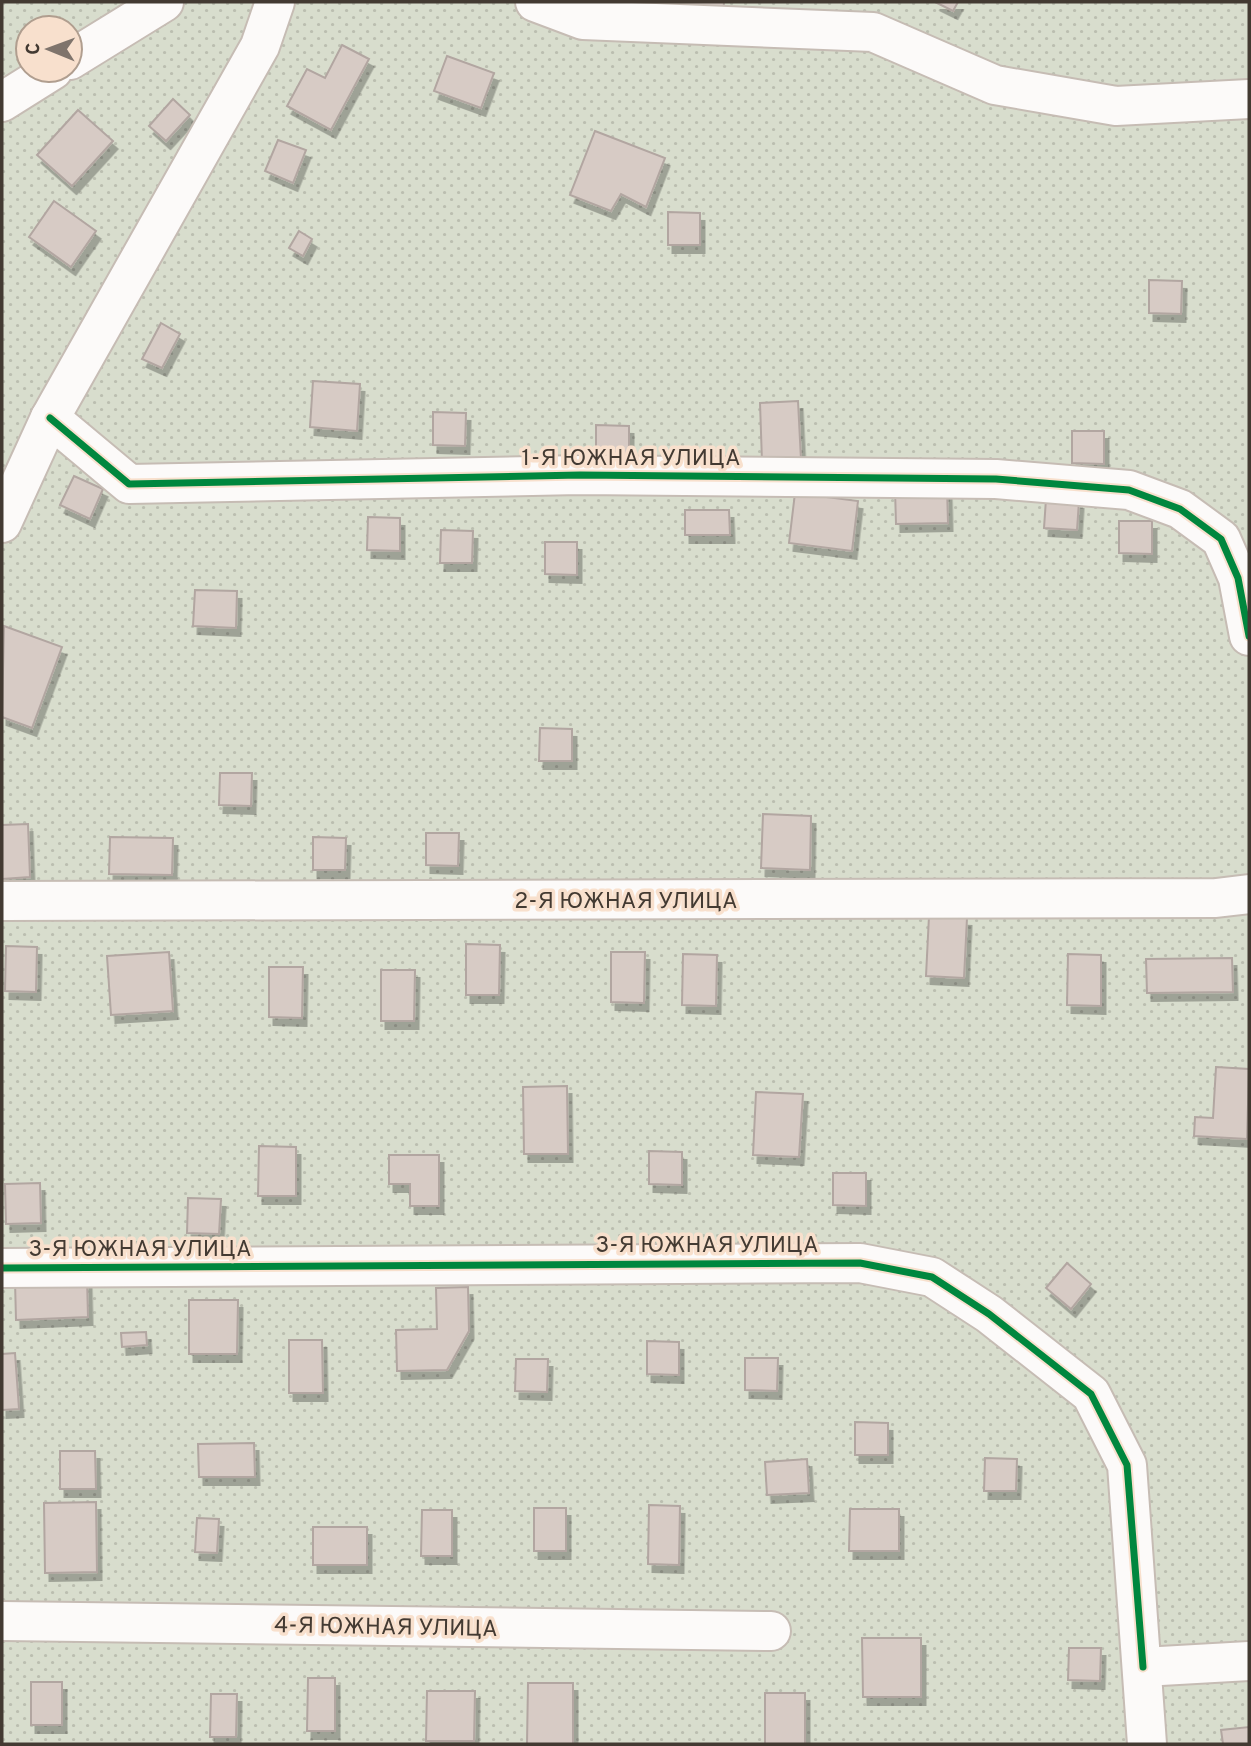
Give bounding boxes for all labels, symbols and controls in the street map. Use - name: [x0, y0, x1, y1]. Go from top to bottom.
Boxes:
- north arrow: [14, 14, 84, 84]
- text: С: [22, 42, 46, 55]
- street label: 1-Я ЮЖНАЯ УЛИЦА: [522, 445, 741, 474]
- street label: 2-Я ЮЖНАЯ УЛИЦА: [514, 888, 738, 917]
- street label: 3-Я ЮЖНАЯ УЛИЦА: [595, 1232, 819, 1261]
- street label: 3-Я ЮЖНАЯ УЛИЦА: [28, 1236, 252, 1265]
- street label: 4-Я ЮЖНАЯ УЛИЦА: [274, 1612, 498, 1645]

